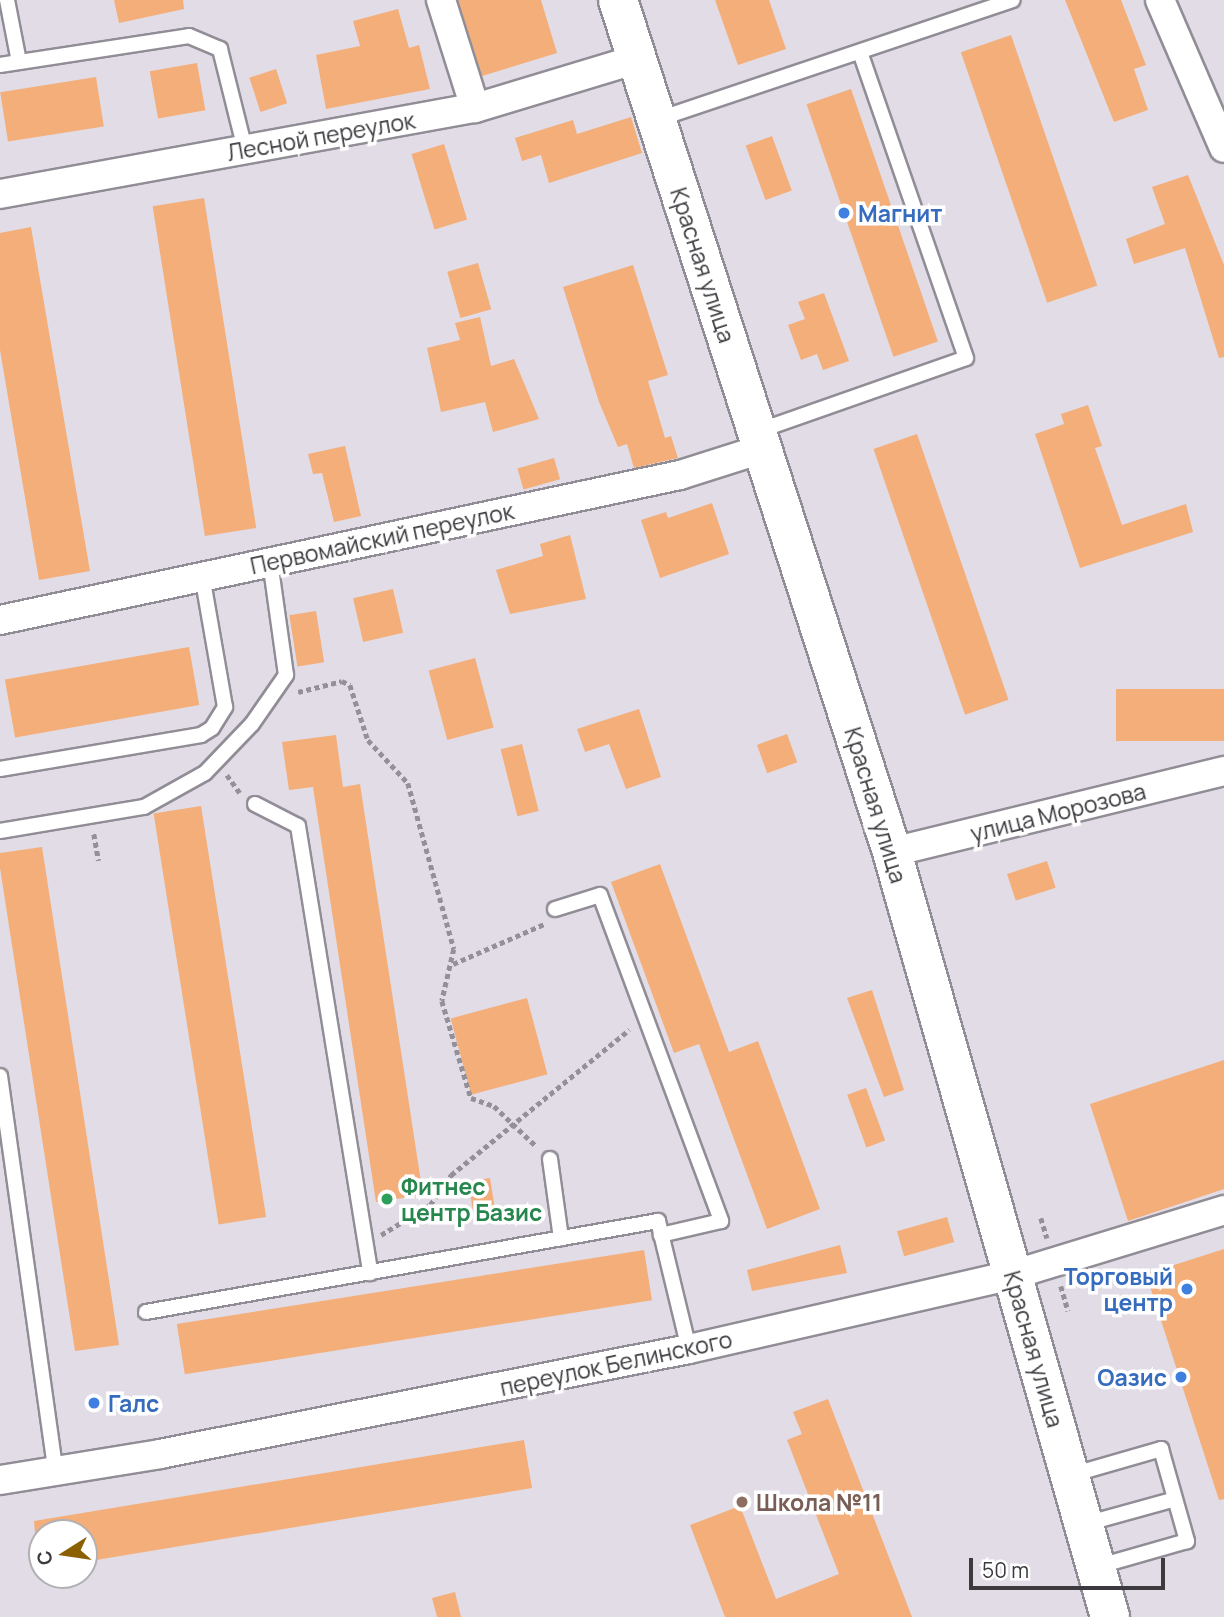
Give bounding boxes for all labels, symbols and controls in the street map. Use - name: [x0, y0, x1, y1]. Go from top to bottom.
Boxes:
- street label: Лесной переулок: [225, 106, 417, 166]
- street label: Красная улица: [665, 184, 741, 346]
- place label: Магнит: [858, 199, 942, 227]
- marker: Магнит: [836, 205, 852, 221]
- street label: Первомайский переулок: [248, 497, 516, 579]
- street label: Красная улица: [839, 724, 913, 886]
- street label: улица Морозова: [967, 777, 1149, 847]
- place label: Фитнес центр Базис: [401, 1172, 542, 1226]
- marker: Фитнес центр Базис: [379, 1191, 395, 1207]
- place label: Торговый центр: [1064, 1262, 1173, 1316]
- street label: Красная улица: [998, 1268, 1070, 1430]
- marker: Торговый центр: [1179, 1281, 1195, 1297]
- street label: переулок Белинского: [497, 1325, 735, 1401]
- place label: Оазис: [1097, 1363, 1167, 1391]
- marker: Оазис: [1173, 1369, 1189, 1385]
- place label: Галс: [108, 1389, 159, 1417]
- marker: Галс: [86, 1395, 102, 1411]
- place label: Школа №11: [756, 1488, 882, 1516]
- marker: Школа №11: [734, 1494, 750, 1510]
- north arrow: [28, 1519, 98, 1589]
- scale bar: [972, 1544, 1168, 1588]
- text: С: [30, 1548, 59, 1568]
- text: 50 m: [982, 1556, 1029, 1584]

